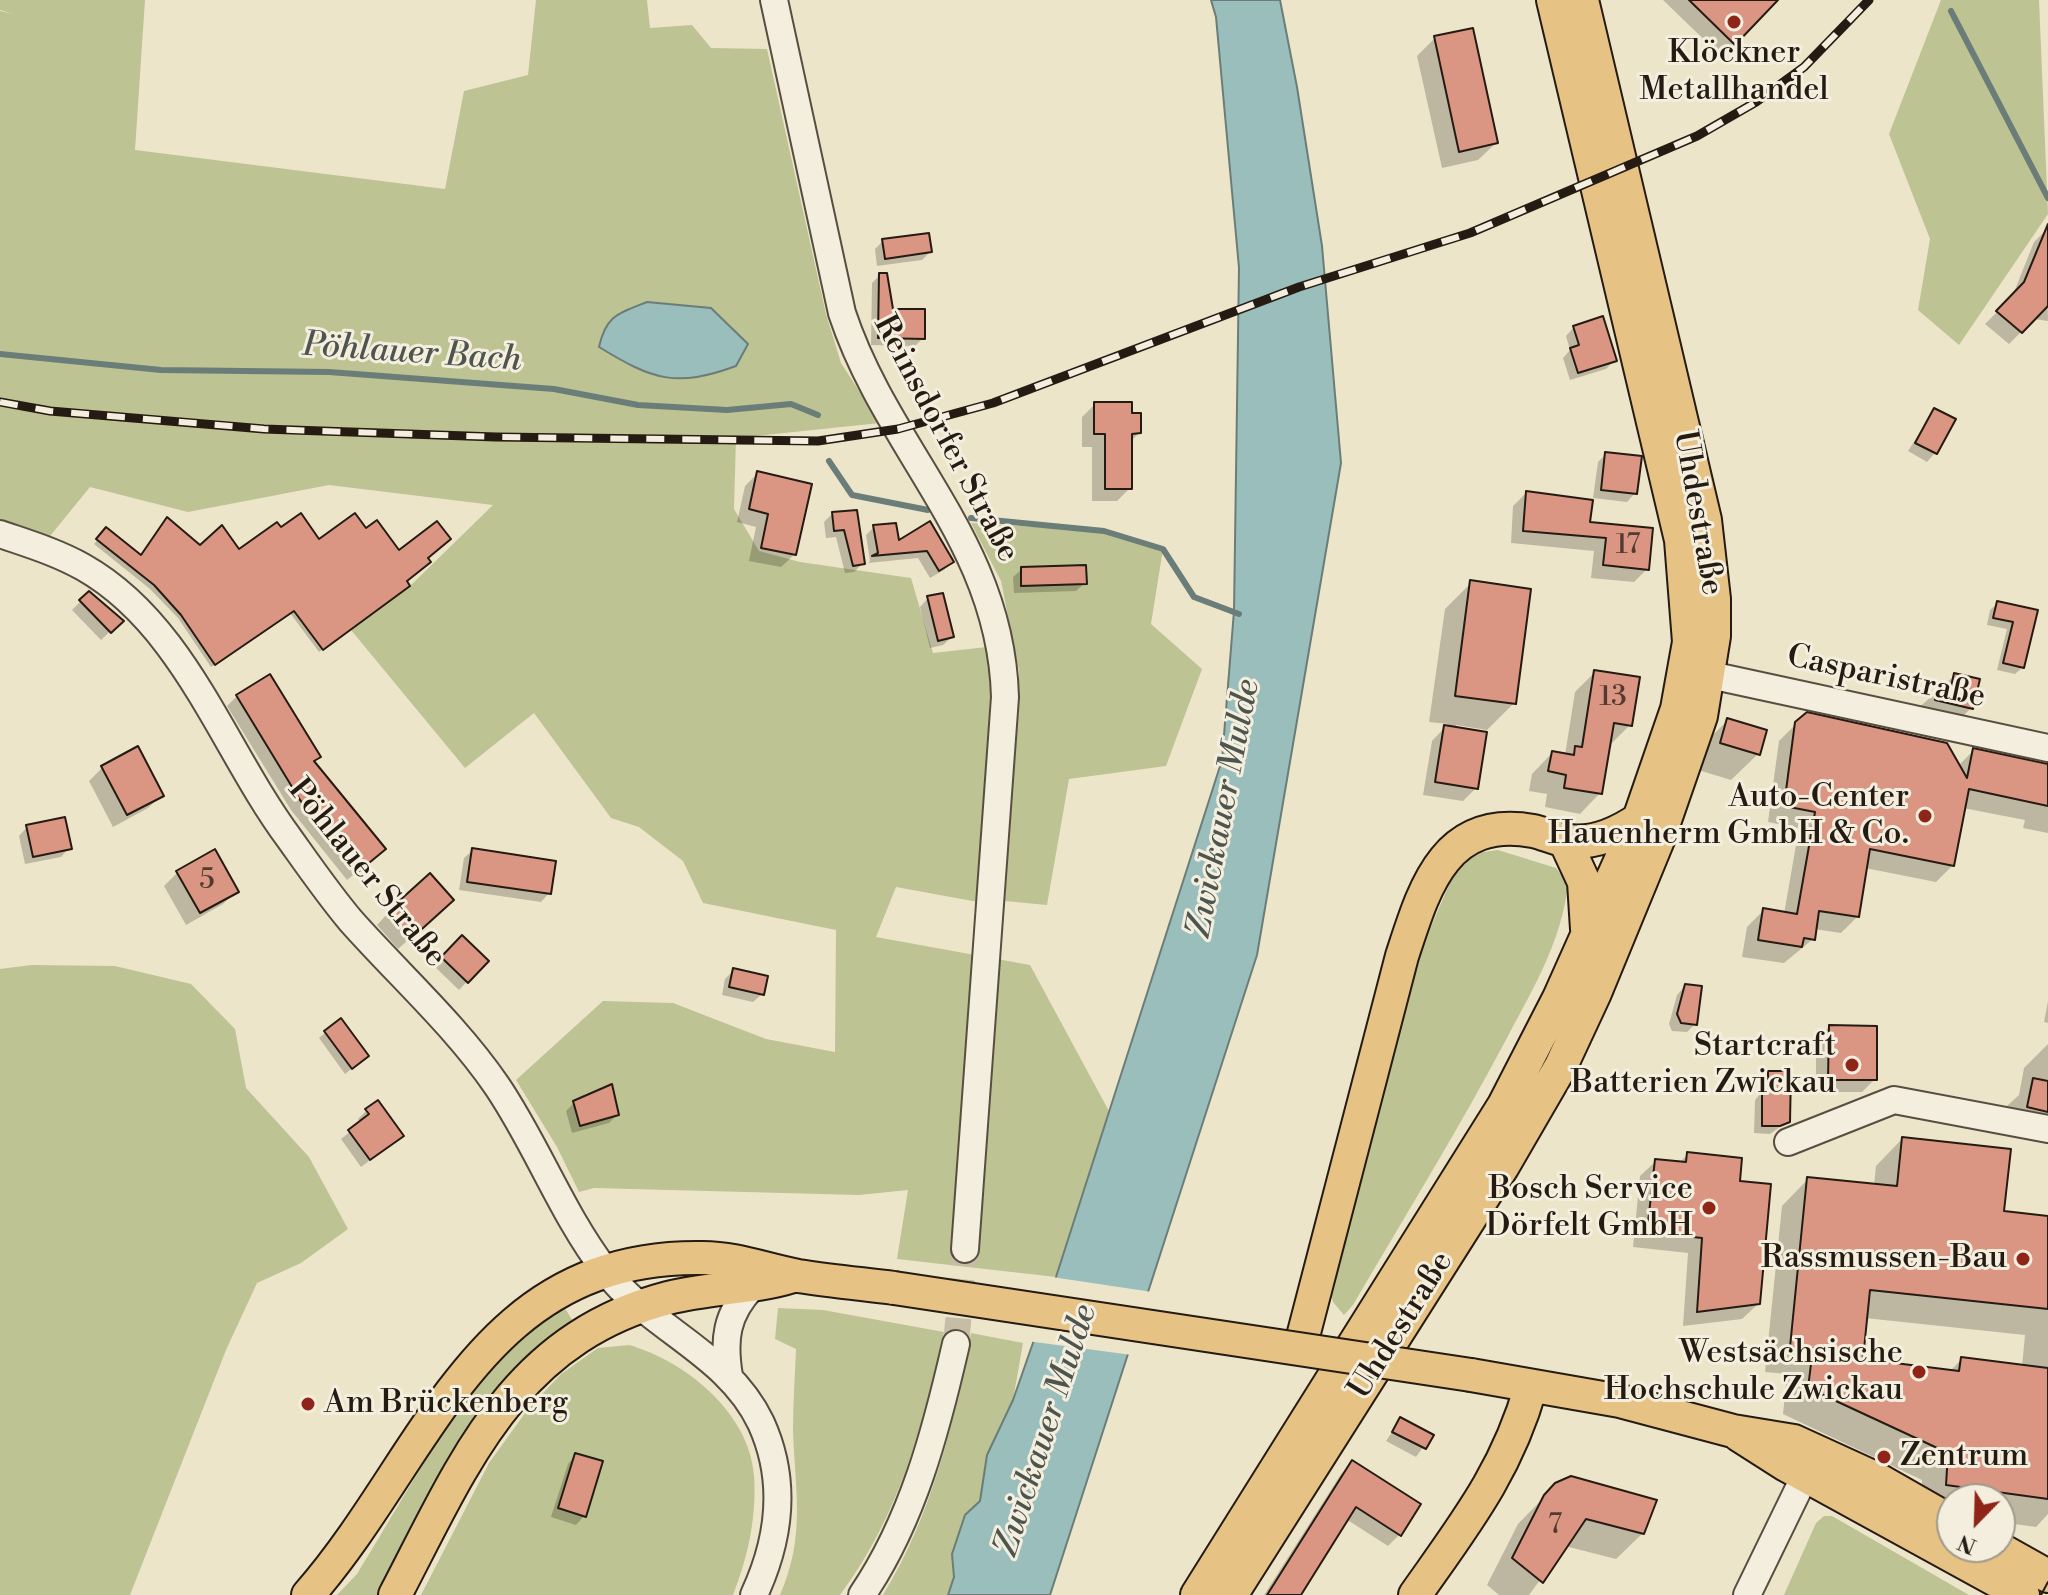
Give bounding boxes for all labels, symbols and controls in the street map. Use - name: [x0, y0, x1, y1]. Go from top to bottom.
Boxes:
- marker: Klöckner Metallhandel: [1725, 13, 1743, 31]
- place label: Klöckner Metallhandel: [1639, 35, 1829, 110]
- street label: Reinsdorfer Straße: [864, 309, 1026, 569]
- water label: Pöhlauer Bach: [302, 326, 522, 382]
- street label: Uhdestraße: [1664, 428, 1730, 598]
- house number: 17: [1616, 529, 1640, 563]
- street label: Casparistraße: [1783, 638, 1989, 718]
- water label: Zwickauer Mulde: [1180, 676, 1270, 942]
- house number: 13: [1599, 681, 1627, 715]
- street label: Pöhlauer Straße: [278, 772, 454, 976]
- place label: Auto-Center Hauenherm GmbH & Co.: [1548, 779, 1909, 854]
- marker: Auto-Center Hauenherm GmbH & Co.: [1916, 807, 1934, 825]
- house number: 5: [199, 864, 215, 898]
- place label: Startcraft Batterien Zwickau: [1571, 1028, 1836, 1103]
- marker: Startcraft Batterien Zwickau: [1843, 1056, 1861, 1074]
- place label: Bosch Service Dörfelt GmbH: [1486, 1171, 1693, 1246]
- marker: Bosch Service Dörfelt GmbH: [1700, 1199, 1718, 1217]
- place label: Rassmussen-Bau: [1761, 1240, 2007, 1278]
- street label: Uhdestraße: [1342, 1245, 1462, 1407]
- marker: Rassmussen-Bau: [2014, 1250, 2032, 1268]
- water label: Zwickauer Mulde: [987, 1300, 1107, 1562]
- place label: Westsächsische Hochschule Zwickau: [1604, 1335, 1903, 1410]
- marker: Westsächsische Hochschule Zwickau: [1910, 1363, 1928, 1381]
- place label: Am Brückenberg: [324, 1385, 568, 1423]
- marker: Am Brückenberg: [299, 1395, 317, 1413]
- place label: Zentrum: [1900, 1438, 2028, 1476]
- marker: Zentrum: [1875, 1448, 1893, 1466]
- north arrow: [1936, 1483, 2016, 1563]
- house number: 7: [1548, 1509, 1562, 1543]
- text: N: [1954, 1528, 1980, 1560]

